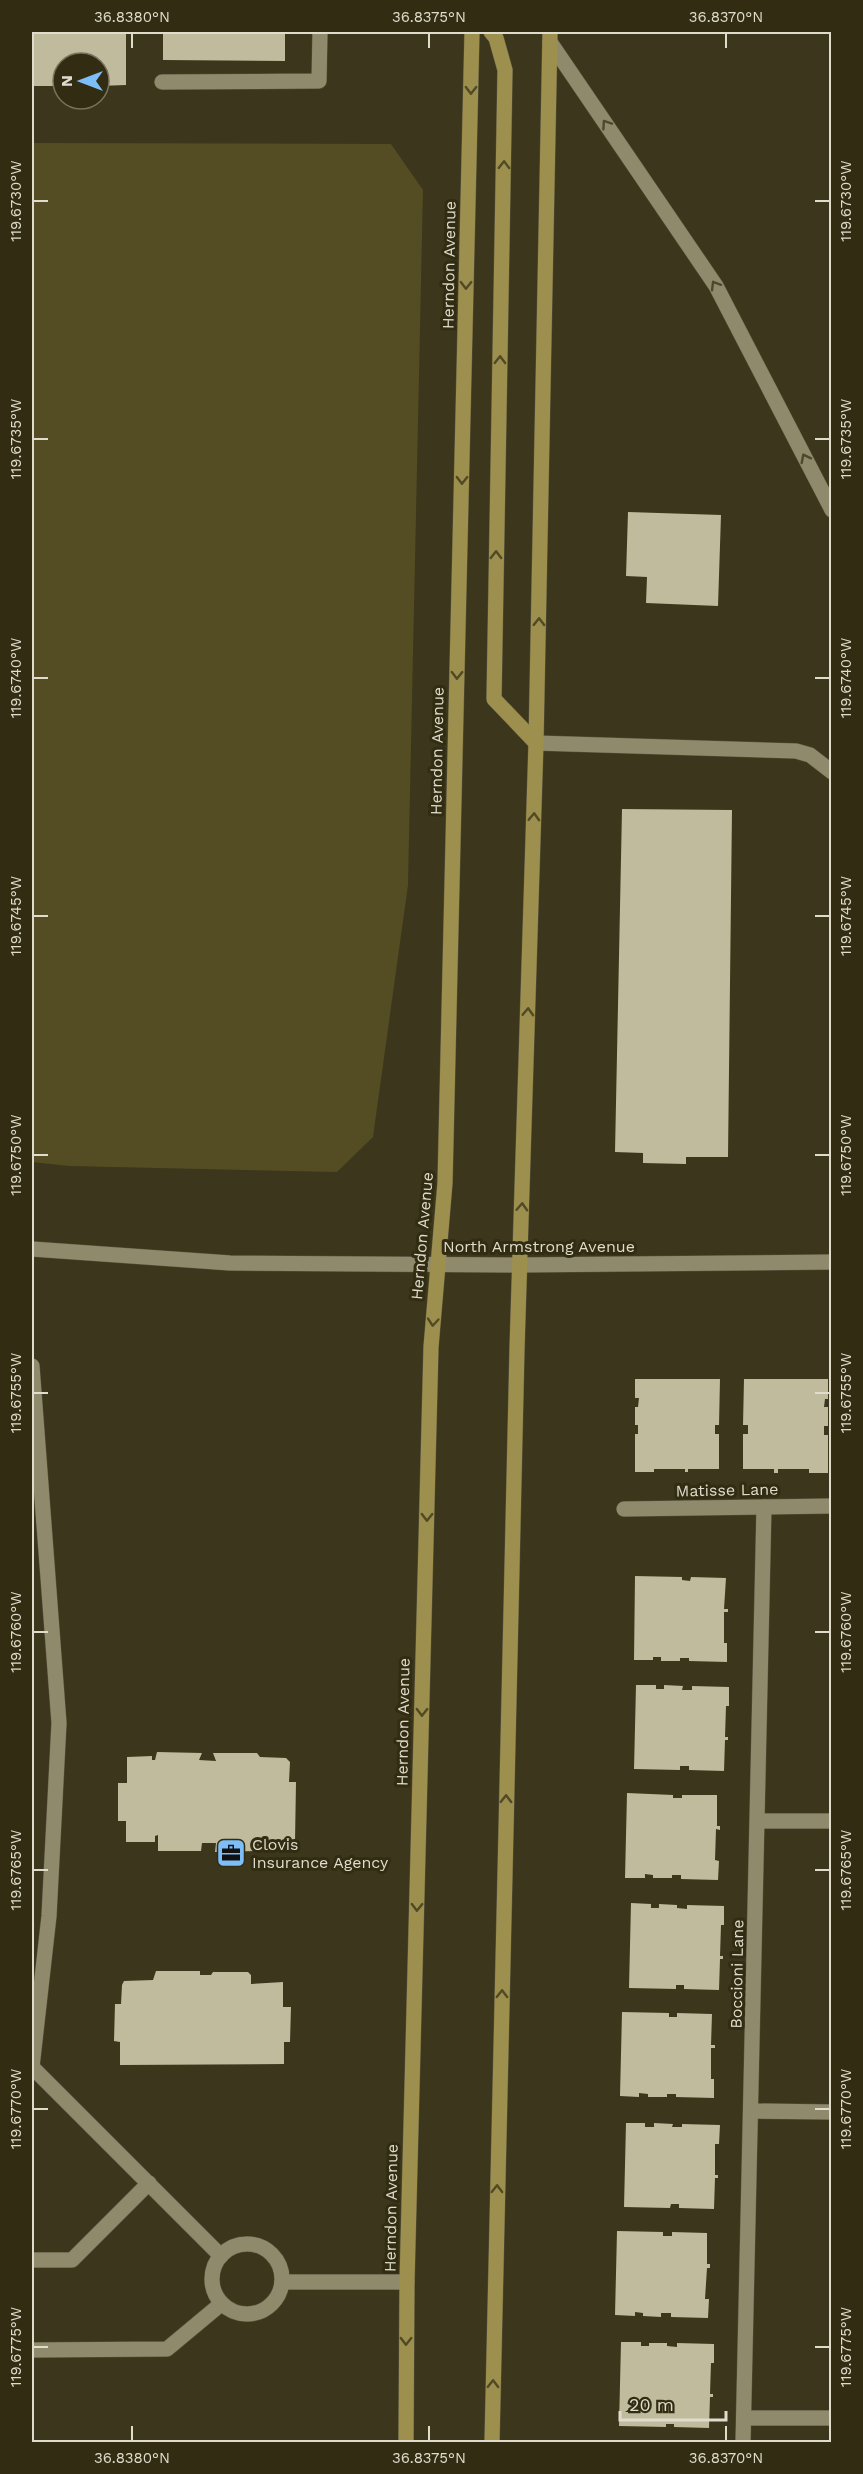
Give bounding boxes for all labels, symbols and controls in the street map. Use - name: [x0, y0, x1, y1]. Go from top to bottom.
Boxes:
- text: 36.8380°N: [94, 8, 170, 26]
- text: 36.8375°N: [392, 8, 466, 26]
- text: 36.8370°N: [689, 8, 763, 26]
- north arrow: [51, 51, 111, 111]
- text: N: [57, 75, 76, 87]
- one-way arrow: [465, 85, 477, 94]
- one-way arrow: [602, 120, 613, 131]
- text: 119.6730°W: [7, 160, 25, 242]
- one-way arrow: [497, 160, 510, 169]
- text: 119.6730°W: [837, 160, 855, 242]
- street label: Herndon Avenue: [438, 201, 460, 329]
- one-way arrow: [460, 280, 473, 289]
- one-way arrow: [711, 281, 722, 292]
- one-way arrow: [494, 355, 506, 364]
- text: 119.6735°W: [7, 399, 25, 479]
- text: 119.6735°W: [837, 399, 855, 479]
- one-way arrow: [801, 454, 812, 465]
- one-way arrow: [456, 475, 468, 484]
- one-way arrow: [490, 550, 502, 559]
- one-way arrow: [532, 617, 545, 626]
- text: 119.6740°W: [7, 638, 25, 718]
- text: 119.6740°W: [837, 638, 855, 718]
- one-way arrow: [451, 670, 463, 679]
- street label: Herndon Avenue: [426, 687, 448, 815]
- one-way arrow: [528, 812, 540, 821]
- text: 119.6745°W: [7, 876, 25, 956]
- text: 119.6745°W: [837, 876, 855, 956]
- one-way arrow: [522, 1007, 534, 1016]
- text: 119.6750°W: [7, 1114, 25, 1196]
- text: 119.6750°W: [837, 1114, 855, 1196]
- street label: Herndon Avenue: [407, 1171, 437, 1301]
- one-way arrow: [515, 1202, 528, 1211]
- street label: North Armstrong Avenue: [443, 1237, 635, 1256]
- one-way arrow: [427, 1317, 440, 1326]
- text: 119.6755°W: [7, 1353, 25, 1433]
- text: 119.6755°W: [837, 1353, 855, 1433]
- street label: Matisse Lane: [676, 1480, 778, 1500]
- one-way arrow: [421, 1512, 433, 1521]
- text: 119.6760°W: [7, 1591, 25, 1673]
- text: 119.6760°W: [837, 1591, 855, 1673]
- street label: Herndon Avenue: [392, 1658, 414, 1786]
- one-way arrow: [415, 1707, 428, 1716]
- one-way arrow: [500, 1795, 513, 1804]
- text: 119.6765°W: [7, 1830, 25, 1910]
- text: 119.6765°W: [837, 1830, 855, 1910]
- place label: Clovis Insurance Agency: [252, 1835, 389, 1872]
- office icon: Clovis Insurance Agency: [215, 1837, 247, 1869]
- one-way arrow: [410, 1902, 423, 1911]
- street label: Boccioni Lane: [727, 1919, 747, 2029]
- one-way arrow: [496, 1990, 508, 1999]
- text: 119.6770°W: [7, 2069, 25, 2149]
- text: 119.6770°W: [837, 2069, 855, 2149]
- street label: Herndon Avenue: [380, 2144, 402, 2272]
- one-way arrow: [491, 2185, 504, 2194]
- text: 119.6775°W: [7, 2307, 25, 2387]
- text: 119.6775°W: [837, 2307, 855, 2387]
- one-way arrow: [400, 2336, 412, 2345]
- one-way arrow: [487, 2380, 499, 2389]
- scale bar: [620, 2384, 726, 2422]
- text: 20 m: [629, 2394, 674, 2415]
- text: 36.8380°N: [94, 2449, 170, 2467]
- text: 36.8375°N: [392, 2449, 466, 2467]
- text: 36.8370°N: [689, 2449, 763, 2467]

